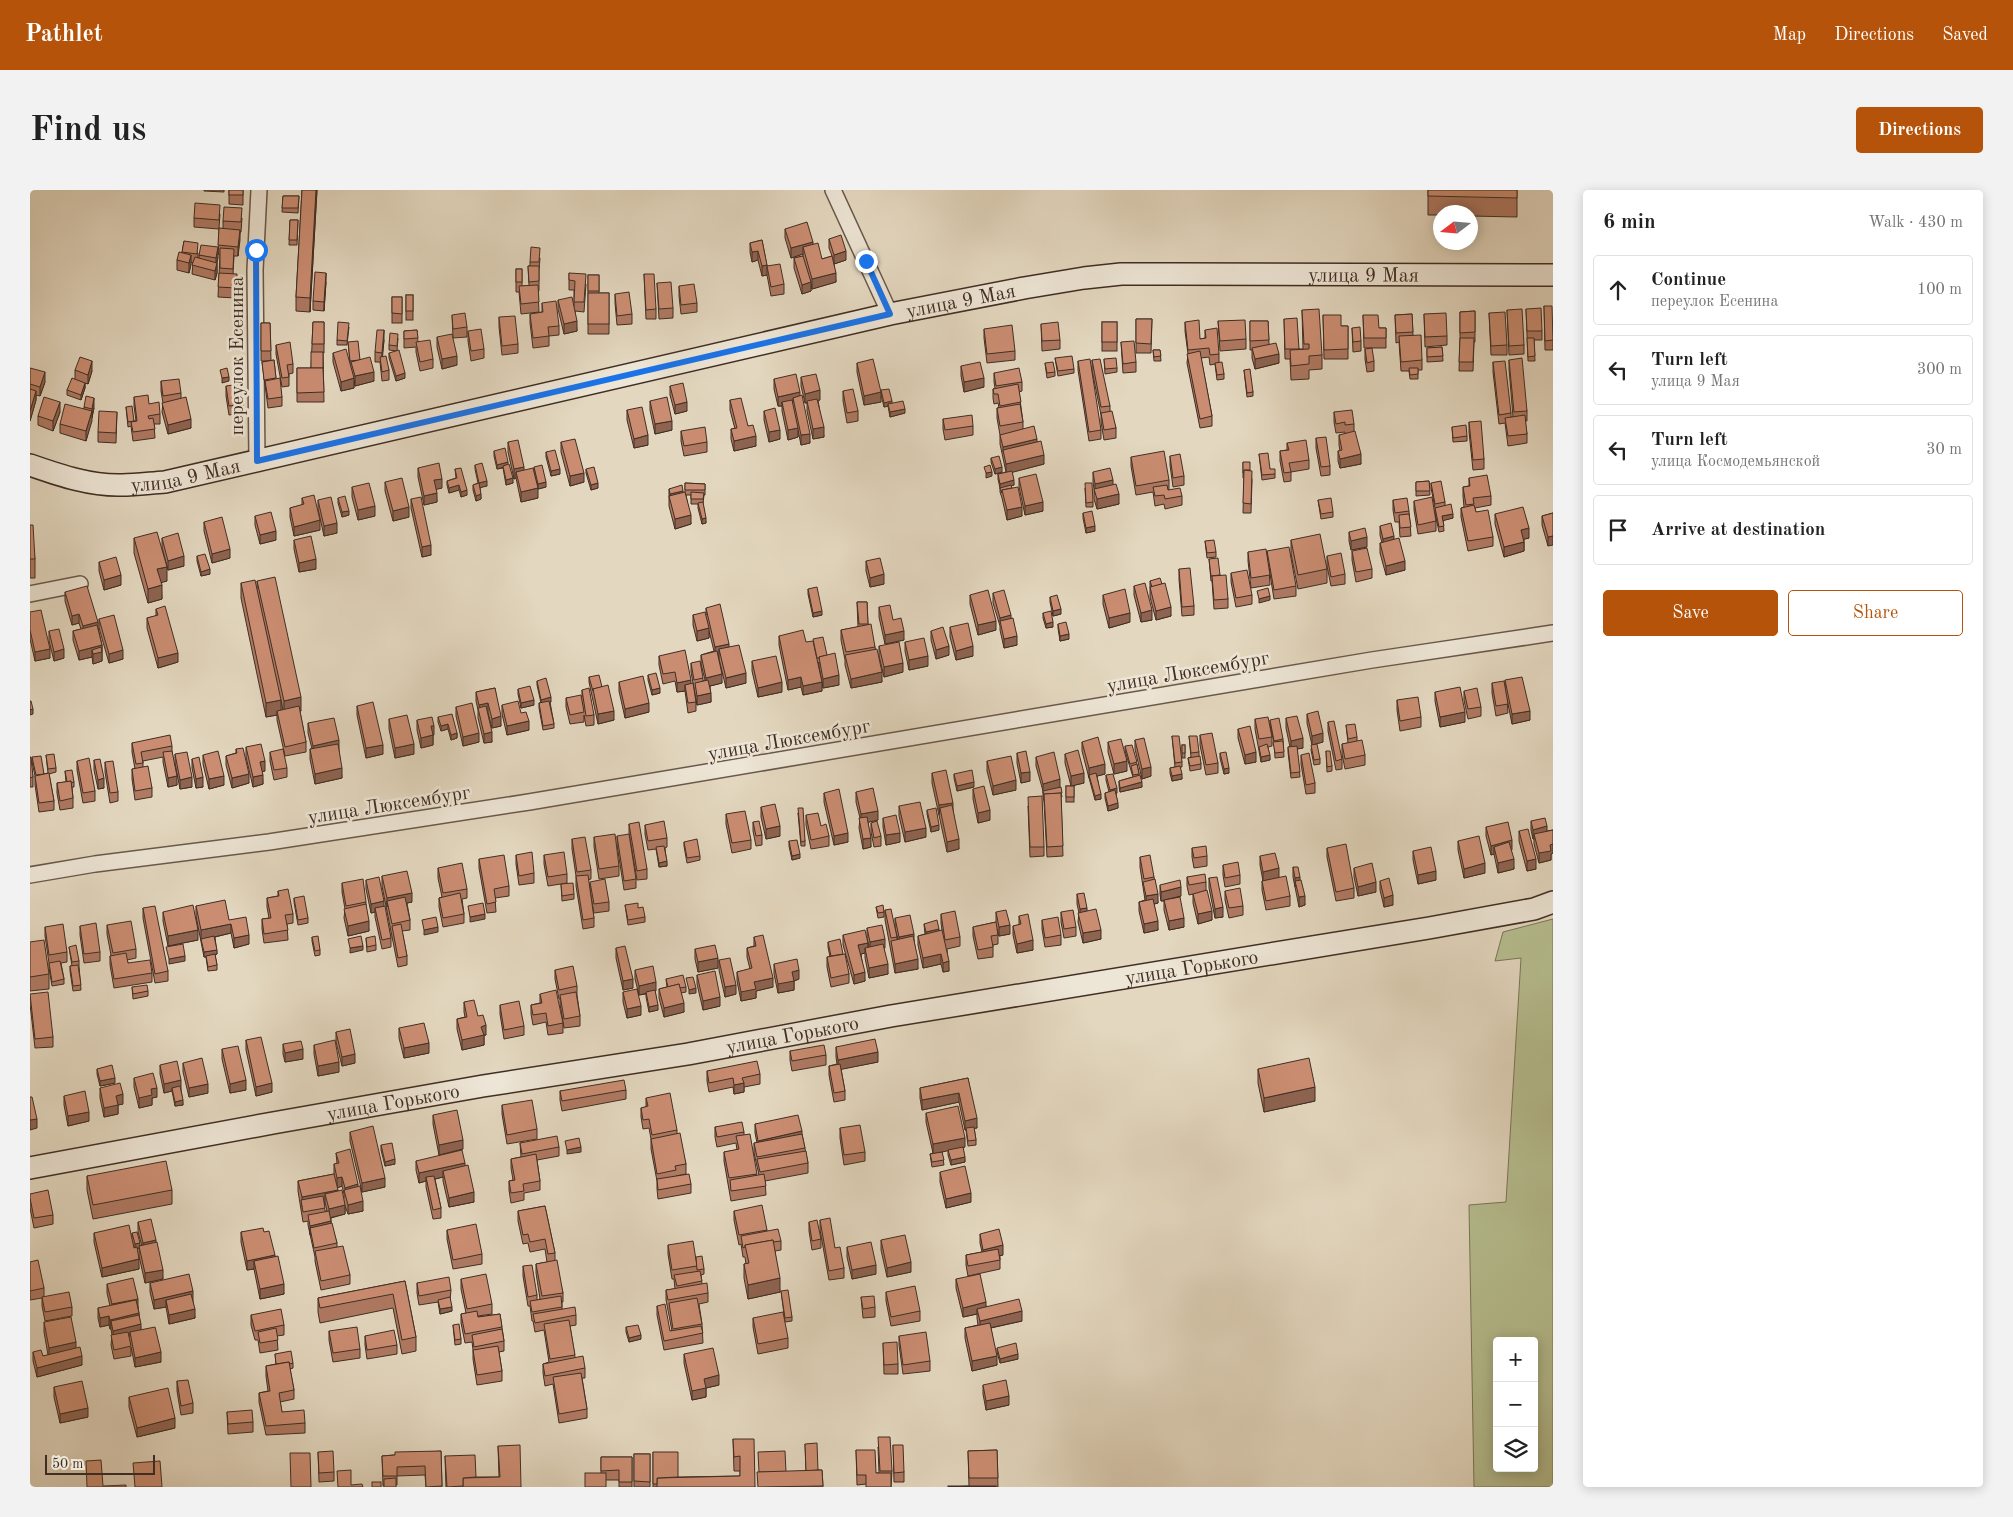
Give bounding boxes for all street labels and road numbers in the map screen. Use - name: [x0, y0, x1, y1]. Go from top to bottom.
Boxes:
- street label: улица 9 Мая: [1308, 266, 1419, 287]
- street label: переулок Есенина: [228, 276, 248, 436]
- street label: улица 9 Мая: [905, 282, 1017, 323]
- street label: улица 9 Мая: [130, 457, 242, 497]
- street label: улица Люксембург: [1106, 649, 1271, 697]
- street label: улица Люксембург: [707, 717, 872, 765]
- street label: улица Люксембург: [306, 783, 472, 829]
- street label: улица Горького: [1124, 948, 1260, 990]
- street label: улица Горького: [725, 1014, 861, 1059]
- street label: улица Горького: [325, 1082, 461, 1125]

